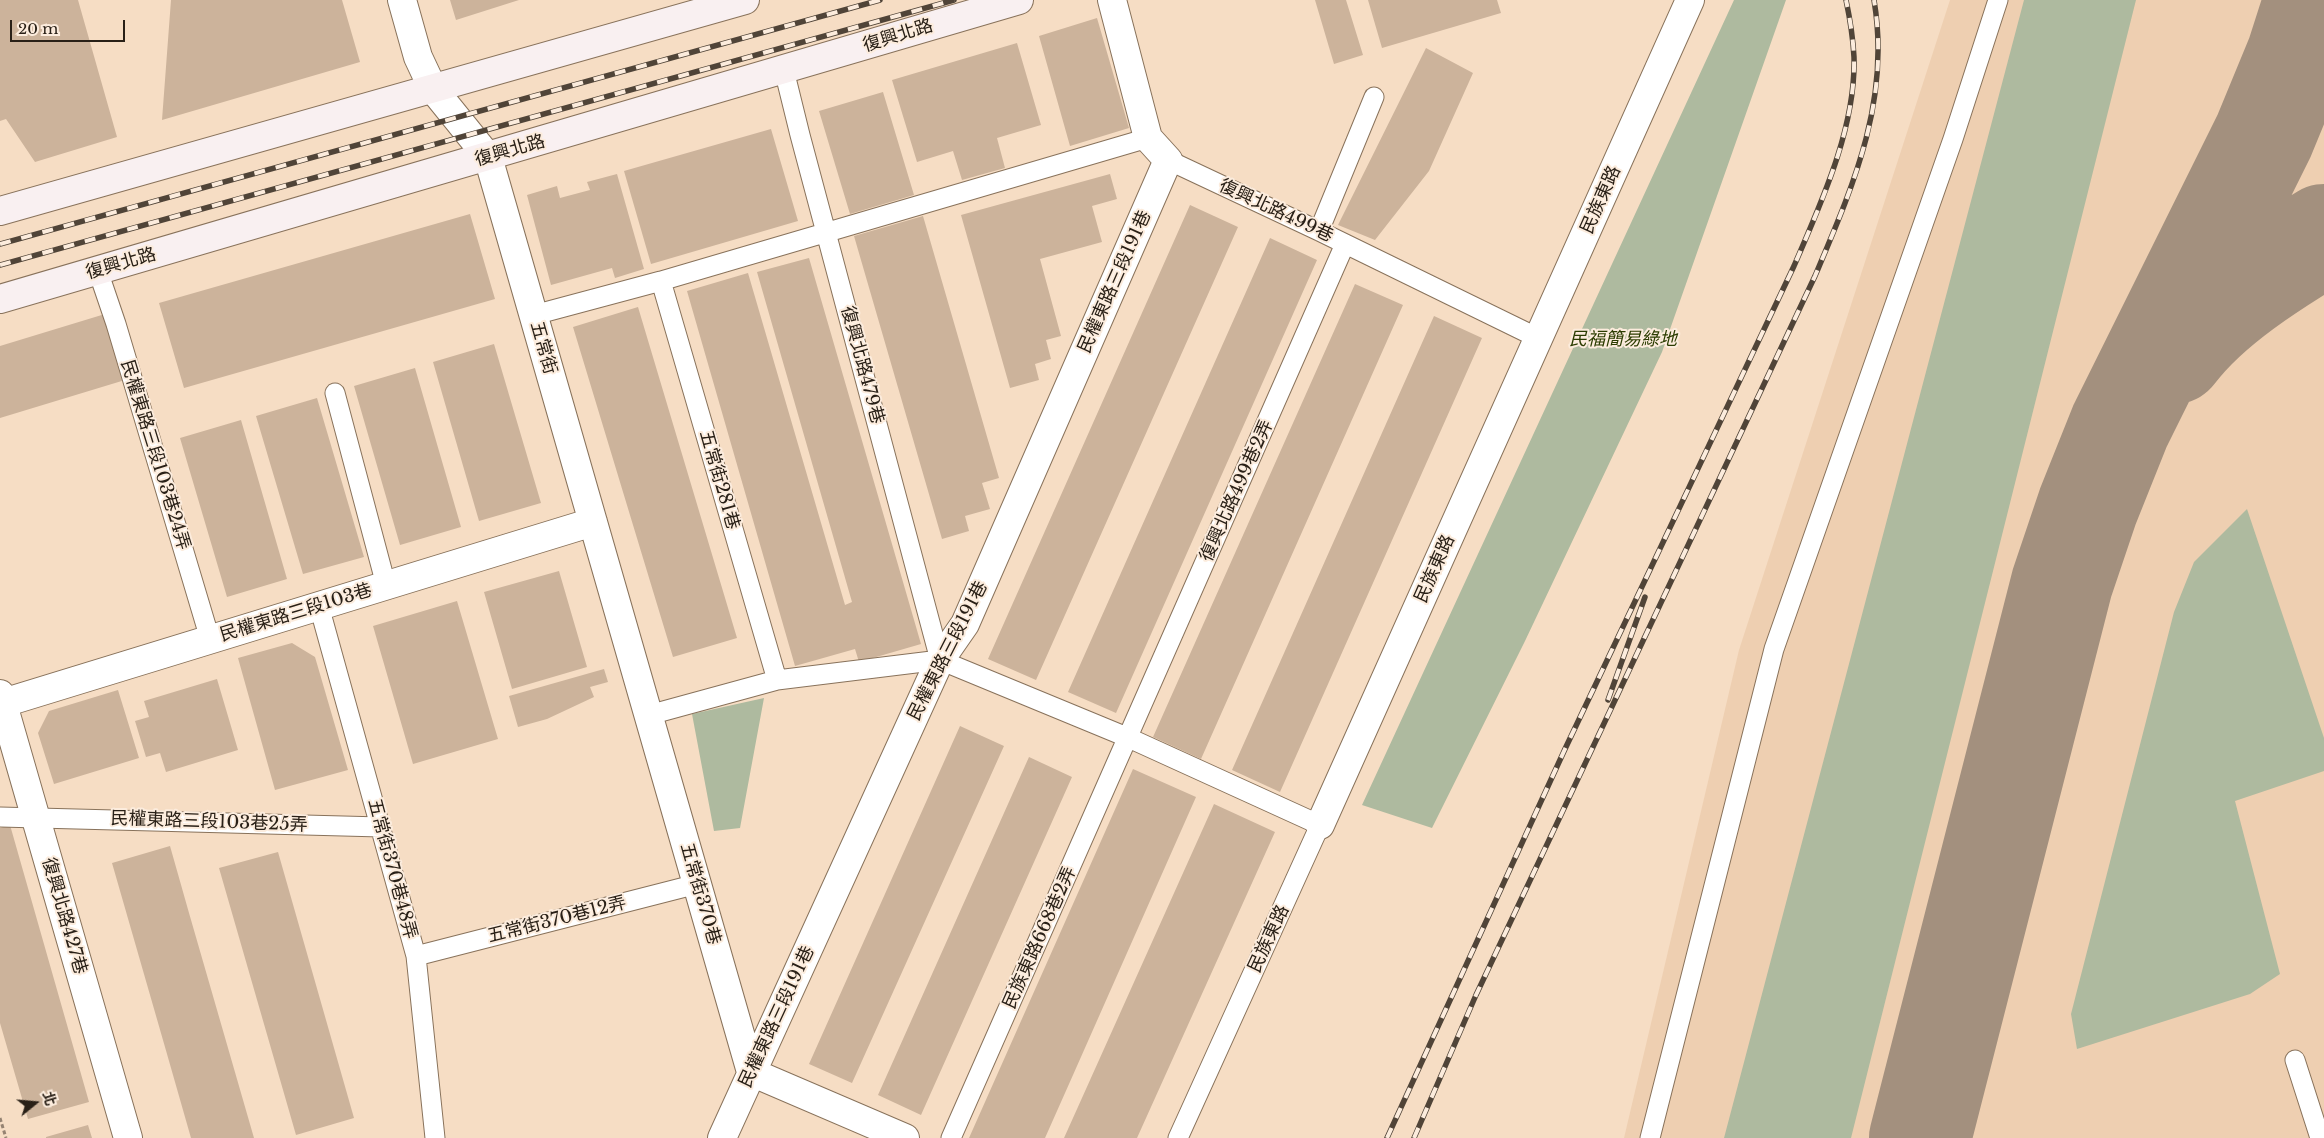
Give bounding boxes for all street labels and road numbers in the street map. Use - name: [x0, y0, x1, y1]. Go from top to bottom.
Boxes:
- street label: 復興北路: [860, 15, 936, 57]
- street label: 復興北路: [472, 131, 548, 171]
- street label: 民族東路: [1576, 163, 1626, 237]
- street label: 復興北路499巷: [1215, 175, 1337, 247]
- street label: 民權東路三段191巷: [1074, 207, 1156, 357]
- street label: 復興北路: [83, 244, 159, 284]
- street label: 復興北路479巷: [836, 304, 888, 426]
- street label: 五常街: [525, 319, 561, 377]
- street label: 民權東路三段103巷24弄: [116, 357, 194, 553]
- street label: 復興北路499巷2弄: [1196, 417, 1278, 565]
- street label: 五常街281巷: [695, 428, 743, 532]
- street label: 民族東路: [1410, 532, 1460, 606]
- street label: 民權東路三段191巷: [904, 578, 992, 724]
- street label: 民權東路三段103巷: [217, 580, 375, 646]
- street label: 五常街370巷48弄: [363, 796, 421, 942]
- street label: 民權東路三段103巷25弄: [110, 808, 308, 836]
- street label: 五常街370巷: [675, 841, 725, 947]
- street label: 復興北路427巷: [37, 855, 91, 977]
- street label: 民族東路668巷2弄: [999, 864, 1081, 1012]
- street label: 五常街370巷12弄: [485, 892, 629, 948]
- street label: 民族東路: [1244, 902, 1294, 976]
- street label: 民權東路三段191巷: [735, 943, 819, 1091]

